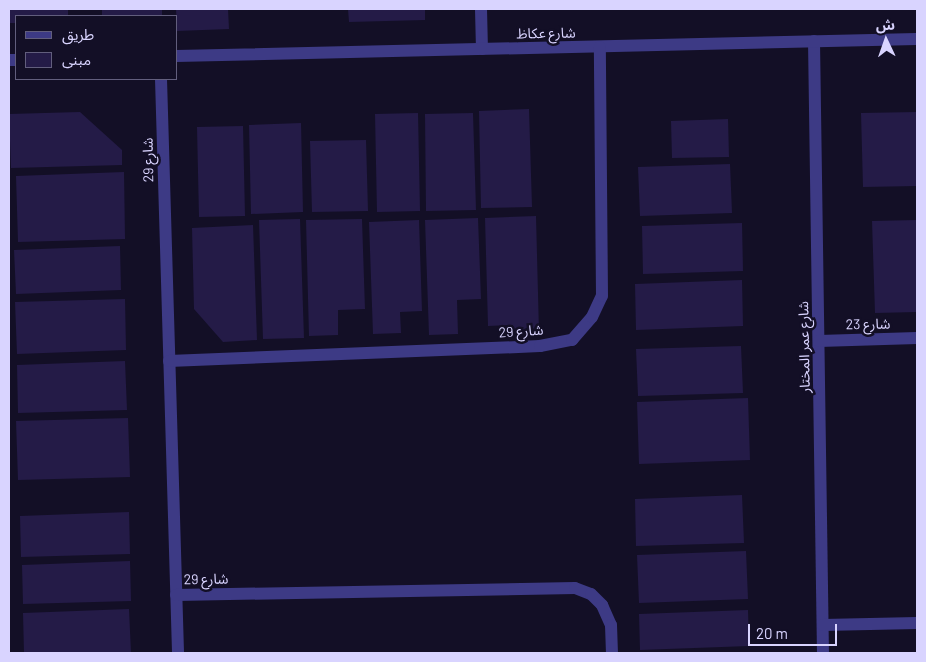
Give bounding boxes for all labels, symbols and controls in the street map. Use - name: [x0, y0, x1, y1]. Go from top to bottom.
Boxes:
- legend: [15, 15, 178, 80]
- north arrow: [861, 15, 911, 65]
- text: ش: [875, 16, 895, 34]
- street label: شارع عكاظ: [516, 24, 576, 42]
- text: طريق: [62, 25, 94, 43]
- text: مبنى: [62, 50, 91, 68]
- street label: شارع 29: [139, 137, 157, 183]
- street label: شارع عمر المختار: [795, 301, 813, 393]
- street label: شارع 23: [845, 315, 891, 333]
- street label: شارع 29: [498, 321, 544, 341]
- street label: شارع 29: [183, 570, 229, 588]
- scale bar: [751, 614, 840, 646]
- text: 20 m: [756, 624, 788, 642]

